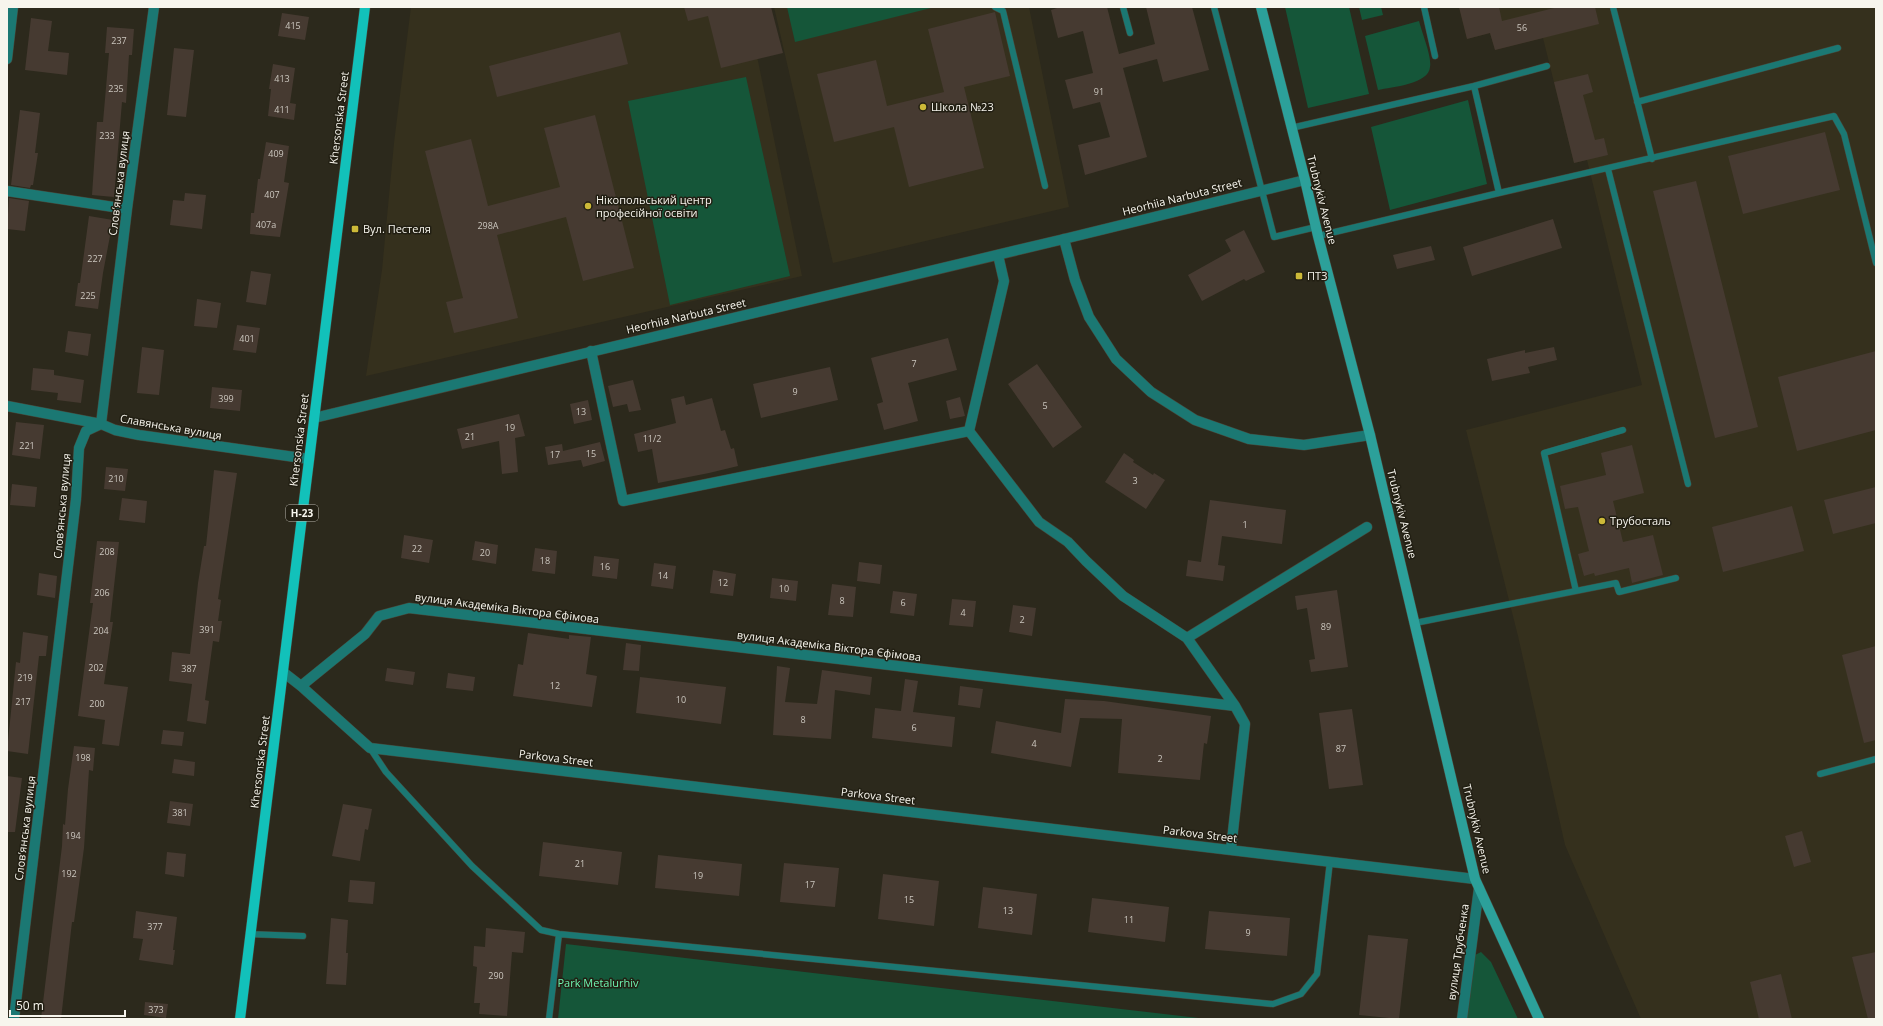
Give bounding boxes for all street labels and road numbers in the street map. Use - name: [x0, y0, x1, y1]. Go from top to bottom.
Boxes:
- street label: Khersonska Street: [325, 71, 352, 165]
- street label: Словʼянська вулиця: [105, 130, 132, 236]
- street label: Trubnykiv Avenue: [1304, 154, 1341, 246]
- street label: Heorhiia Narbuta Street: [1121, 174, 1243, 219]
- street label: Heorhiia Narbuta Street: [624, 294, 747, 337]
- street label: Khersonska Street: [285, 393, 312, 487]
- street label: Славянська вулиця: [119, 410, 223, 443]
- street label: Словʼянська вулиця: [49, 453, 74, 559]
- street label: Trubnykiv Avenue: [1384, 468, 1421, 560]
- road number: Н-23: [286, 505, 318, 521]
- street label: вулиця Академіка Віктора Єфімова: [414, 589, 600, 626]
- street label: вулиця Академіка Віктора Єфімова: [736, 627, 922, 664]
- street label: Khersonska Street: [246, 715, 273, 809]
- street label: Parkova Street: [518, 746, 594, 770]
- street label: Словʼянська вулиця: [11, 775, 38, 881]
- street label: Trubnykiv Avenue: [1460, 783, 1495, 875]
- street label: Parkova Street: [840, 784, 916, 808]
- street label: Parkova Street: [1162, 822, 1238, 846]
- street label: вулиця Трубченка: [1443, 903, 1472, 1001]

